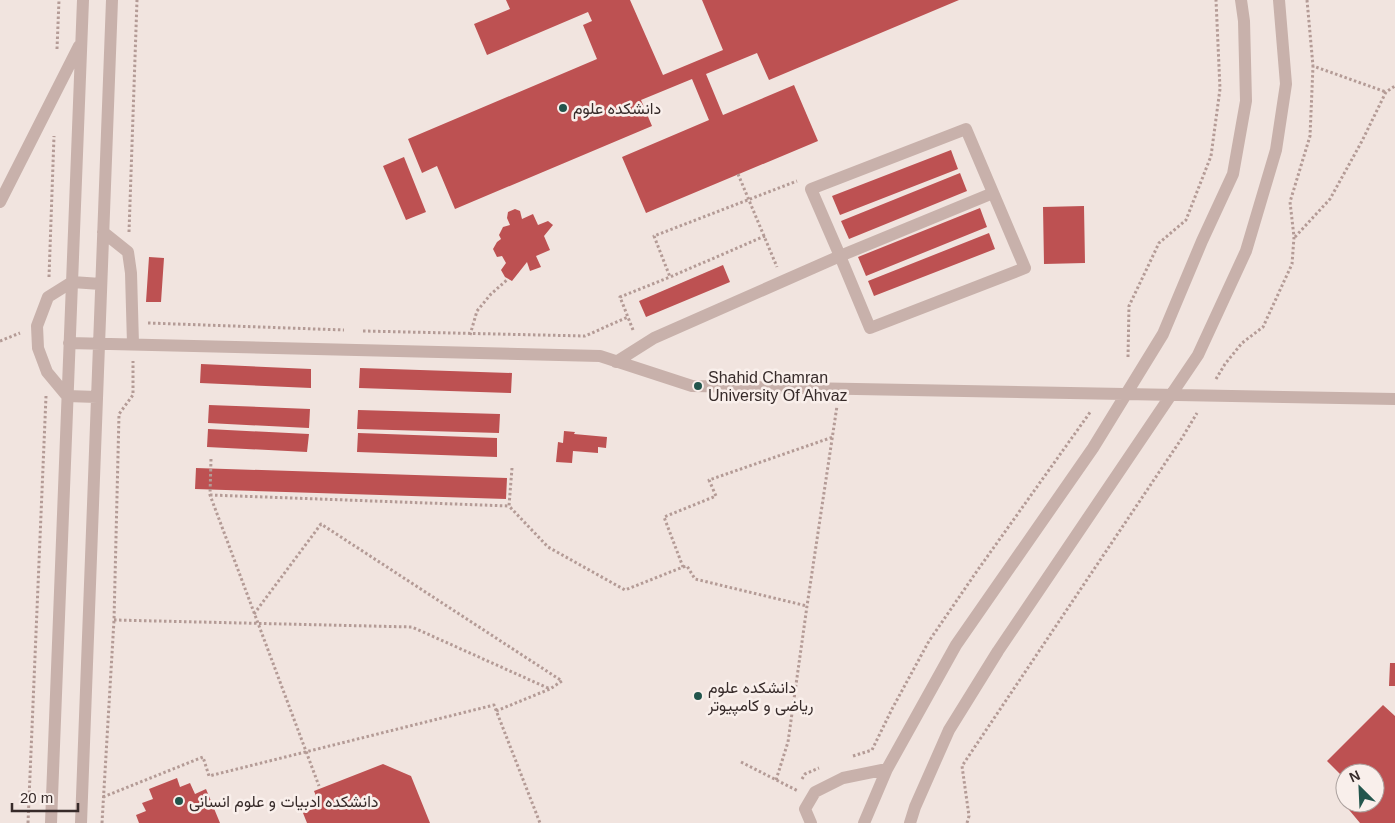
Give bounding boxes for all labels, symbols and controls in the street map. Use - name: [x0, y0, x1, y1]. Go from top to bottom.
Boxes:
- place label: دانشکده علوم: [573, 100, 661, 119]
- marker: دانشکده علوم: [557, 102, 569, 114]
- place label: Shahid Chamran University Of Ahvaz: [708, 369, 848, 404]
- marker: Shahid Chamran University Of Ahvaz: [692, 380, 704, 392]
- place label: دانشکده علوم ریاضی و کامپیوتر: [707, 679, 813, 717]
- marker: دانشکده علوم ریاضی و کامپیوتر: [692, 690, 704, 702]
- north arrow: [1335, 763, 1385, 813]
- text: N: [1347, 767, 1363, 785]
- scale bar: [12, 780, 79, 812]
- text: 20 m: [20, 789, 53, 806]
- place label: دانشکده ادبیات و علوم انسانی: [189, 793, 379, 812]
- marker: دانشکده ادبیات و علوم انسانی: [173, 795, 185, 807]

